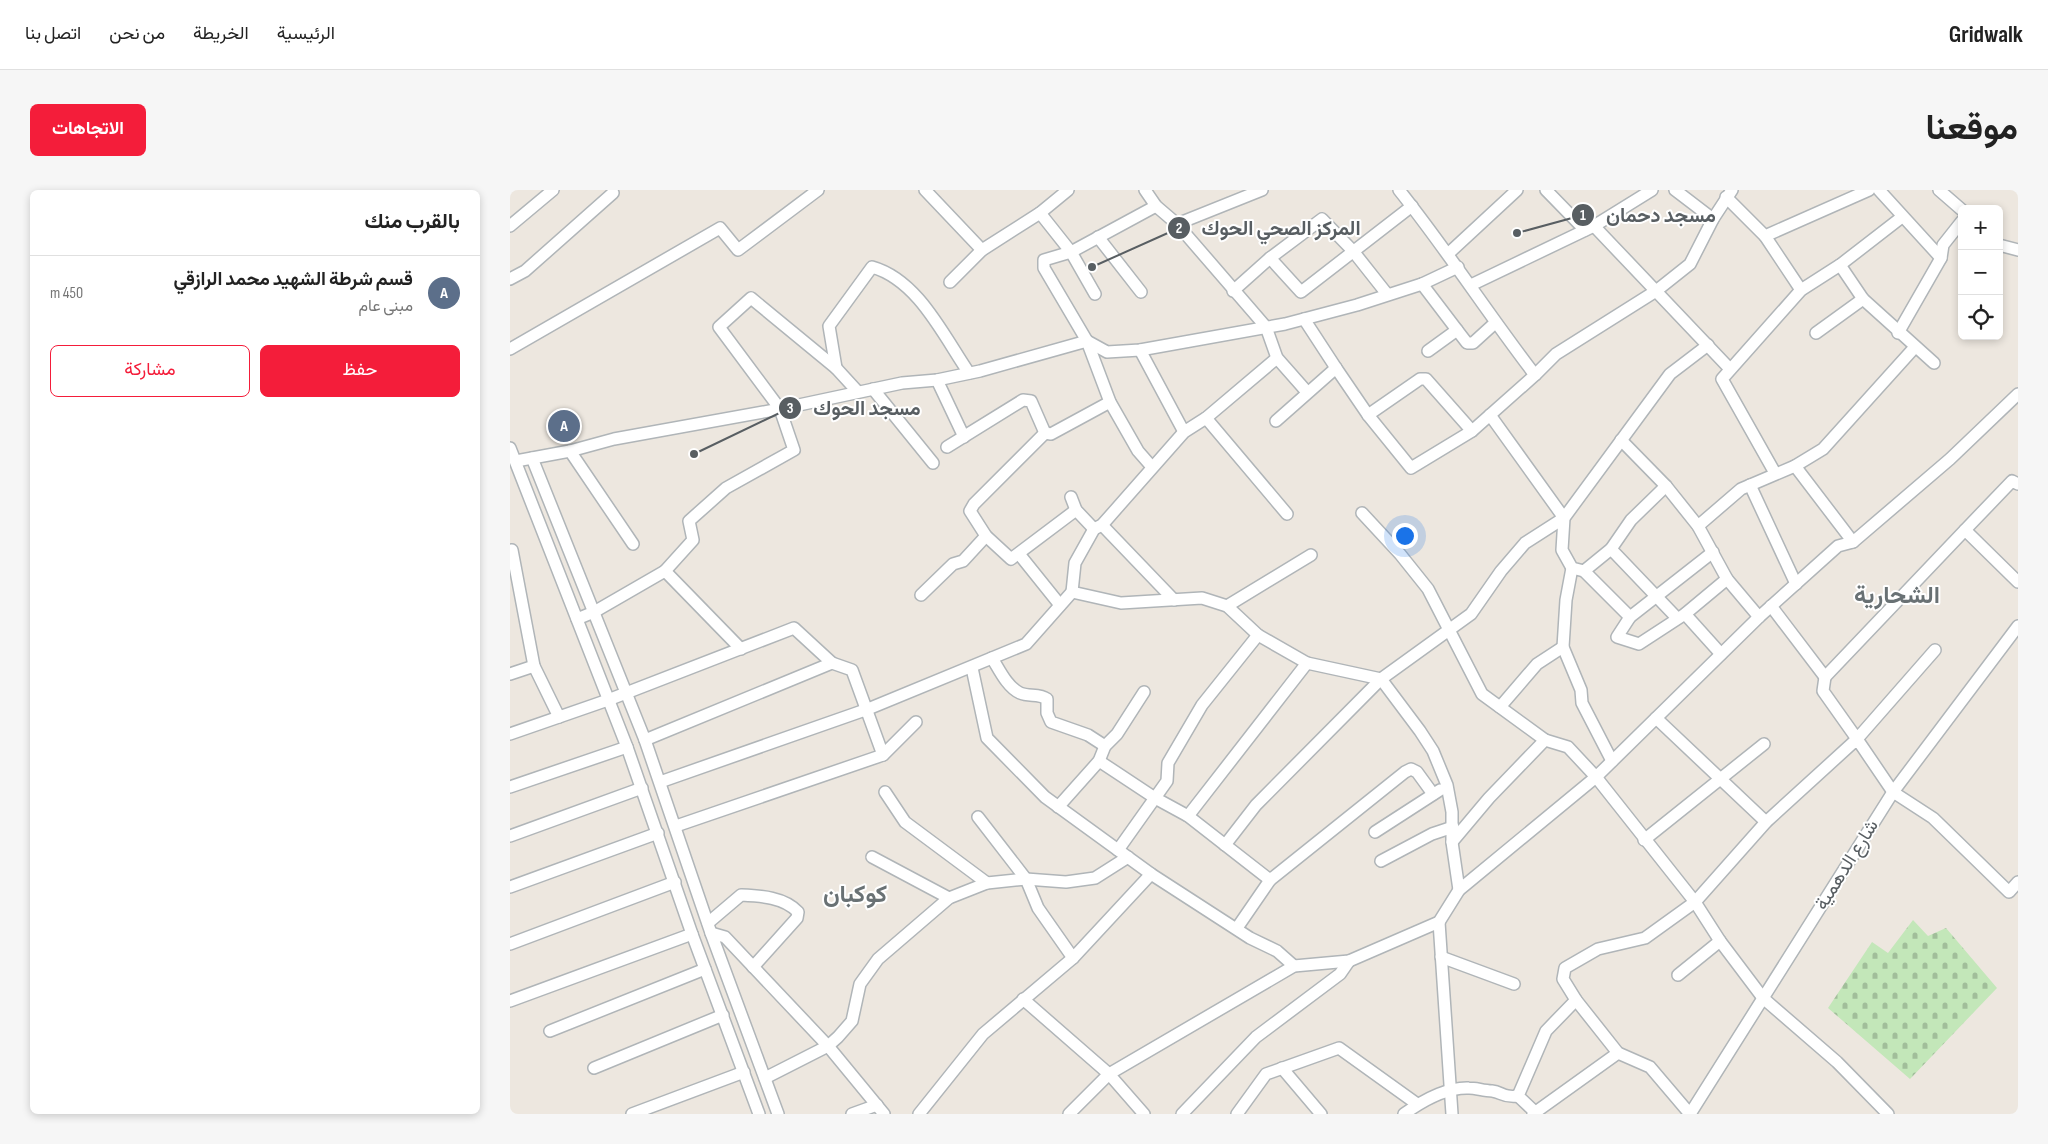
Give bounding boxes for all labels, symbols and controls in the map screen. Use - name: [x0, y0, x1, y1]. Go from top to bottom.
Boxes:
- text: Gridwalk: [1949, 20, 2023, 49]
- text: اتصل بنا: [25, 23, 81, 44]
- text: من نحن: [109, 23, 165, 44]
- text: الخريطة: [193, 23, 249, 44]
- text: الرئيسية: [277, 23, 335, 44]
- button: الاتجاهات: [30, 104, 146, 156]
- text: موقعنا: [1925, 107, 2018, 150]
- callout: مسجد دحمان: [1571, 197, 1725, 232]
- text: مسجد دحمان: [1606, 204, 1716, 228]
- map controls: [1958, 205, 2003, 340]
- button: +: [1958, 205, 2003, 250]
- text: 1: [1580, 206, 1586, 225]
- text: بالقرب منك: [365, 209, 460, 234]
- callout: المركز الصحي الحوك: [1167, 210, 1371, 245]
- text: المركز الصحي الحوك: [1201, 217, 1361, 245]
- text: 2: [1176, 219, 1182, 238]
- button: −: [1958, 250, 2003, 295]
- text: قسم شرطة الشهيد محمد الرازقي: [174, 268, 413, 291]
- text: 450 m: [50, 284, 83, 303]
- text: A: [440, 284, 448, 303]
- button: locate: [1958, 295, 2003, 340]
- text: مبنى عام: [359, 297, 413, 316]
- button: مشاركة: [50, 345, 250, 397]
- button: حفظ: [260, 345, 460, 397]
- callout: مسجد الحوك: [778, 390, 930, 425]
- text: مسجد الحوك: [813, 397, 921, 421]
- text: 3: [787, 399, 794, 418]
- pin: A: [548, 407, 580, 445]
- your location: [1392, 523, 1418, 549]
- district label: الشحارية: [1854, 581, 1940, 610]
- street label: شارع الدهمية: [1810, 816, 1884, 914]
- district label: كوكبان: [823, 880, 887, 909]

